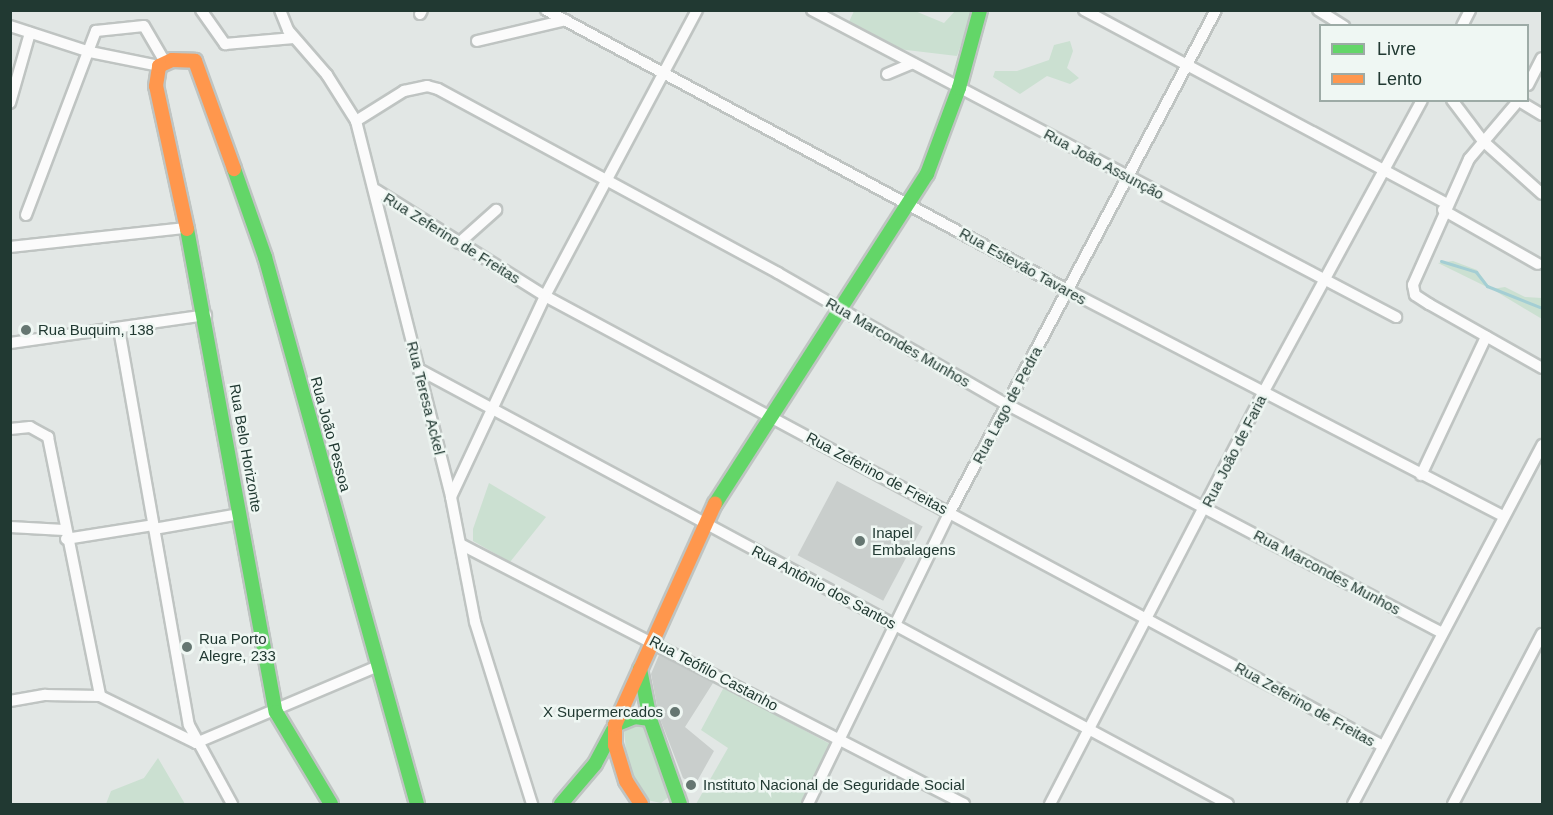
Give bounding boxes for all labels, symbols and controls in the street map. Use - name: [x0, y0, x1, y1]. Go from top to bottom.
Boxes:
- legend: [1319, 24, 1529, 102]
- text: Livre: [1377, 39, 1416, 59]
- text: Lento: [1377, 69, 1422, 89]
- street label: Rua João Assunção: [1041, 125, 1167, 203]
- street label: Rua Zeferino de Freitas: [380, 189, 524, 287]
- street label: Rua Estevão Tavares: [956, 224, 1090, 308]
- street label: Rua Marcondes Munhos: [823, 293, 973, 391]
- place label: Rua Buquim, 138: [38, 321, 154, 339]
- marker: Rua Buquim, 138: [19, 323, 33, 337]
- street label: Rua Teresa Ackel: [403, 339, 449, 457]
- street label: Rua Lago de Pedra: [969, 343, 1045, 467]
- street label: Rua João Pessoa: [307, 374, 355, 494]
- street label: Rua Belo Horizonte: [226, 382, 266, 514]
- street label: Rua João de Faria: [1198, 392, 1270, 510]
- street label: Rua Zeferino de Freitas: [803, 428, 951, 518]
- place label: Inapel Embalagens: [872, 523, 955, 558]
- street label: Rua Marcondes Munhos: [1251, 526, 1403, 618]
- marker: Inapel Embalagens: [853, 534, 867, 548]
- street label: Rua Antônio dos Santos: [748, 541, 900, 633]
- place label: Rua Porto Alegre, 233: [199, 629, 276, 664]
- street label: Rua Teófilo Castanho: [646, 631, 782, 715]
- marker: Rua Porto Alegre, 233: [180, 640, 194, 654]
- street label: Rua Zeferino de Freitas: [1232, 658, 1378, 750]
- place label: X Supermercados: [543, 703, 663, 721]
- marker: X Supermercados: [668, 705, 682, 719]
- place label: Instituto Nacional de Seguridade Social: [703, 776, 965, 794]
- marker: Instituto Nacional de Seguridade Social: [684, 778, 698, 792]

